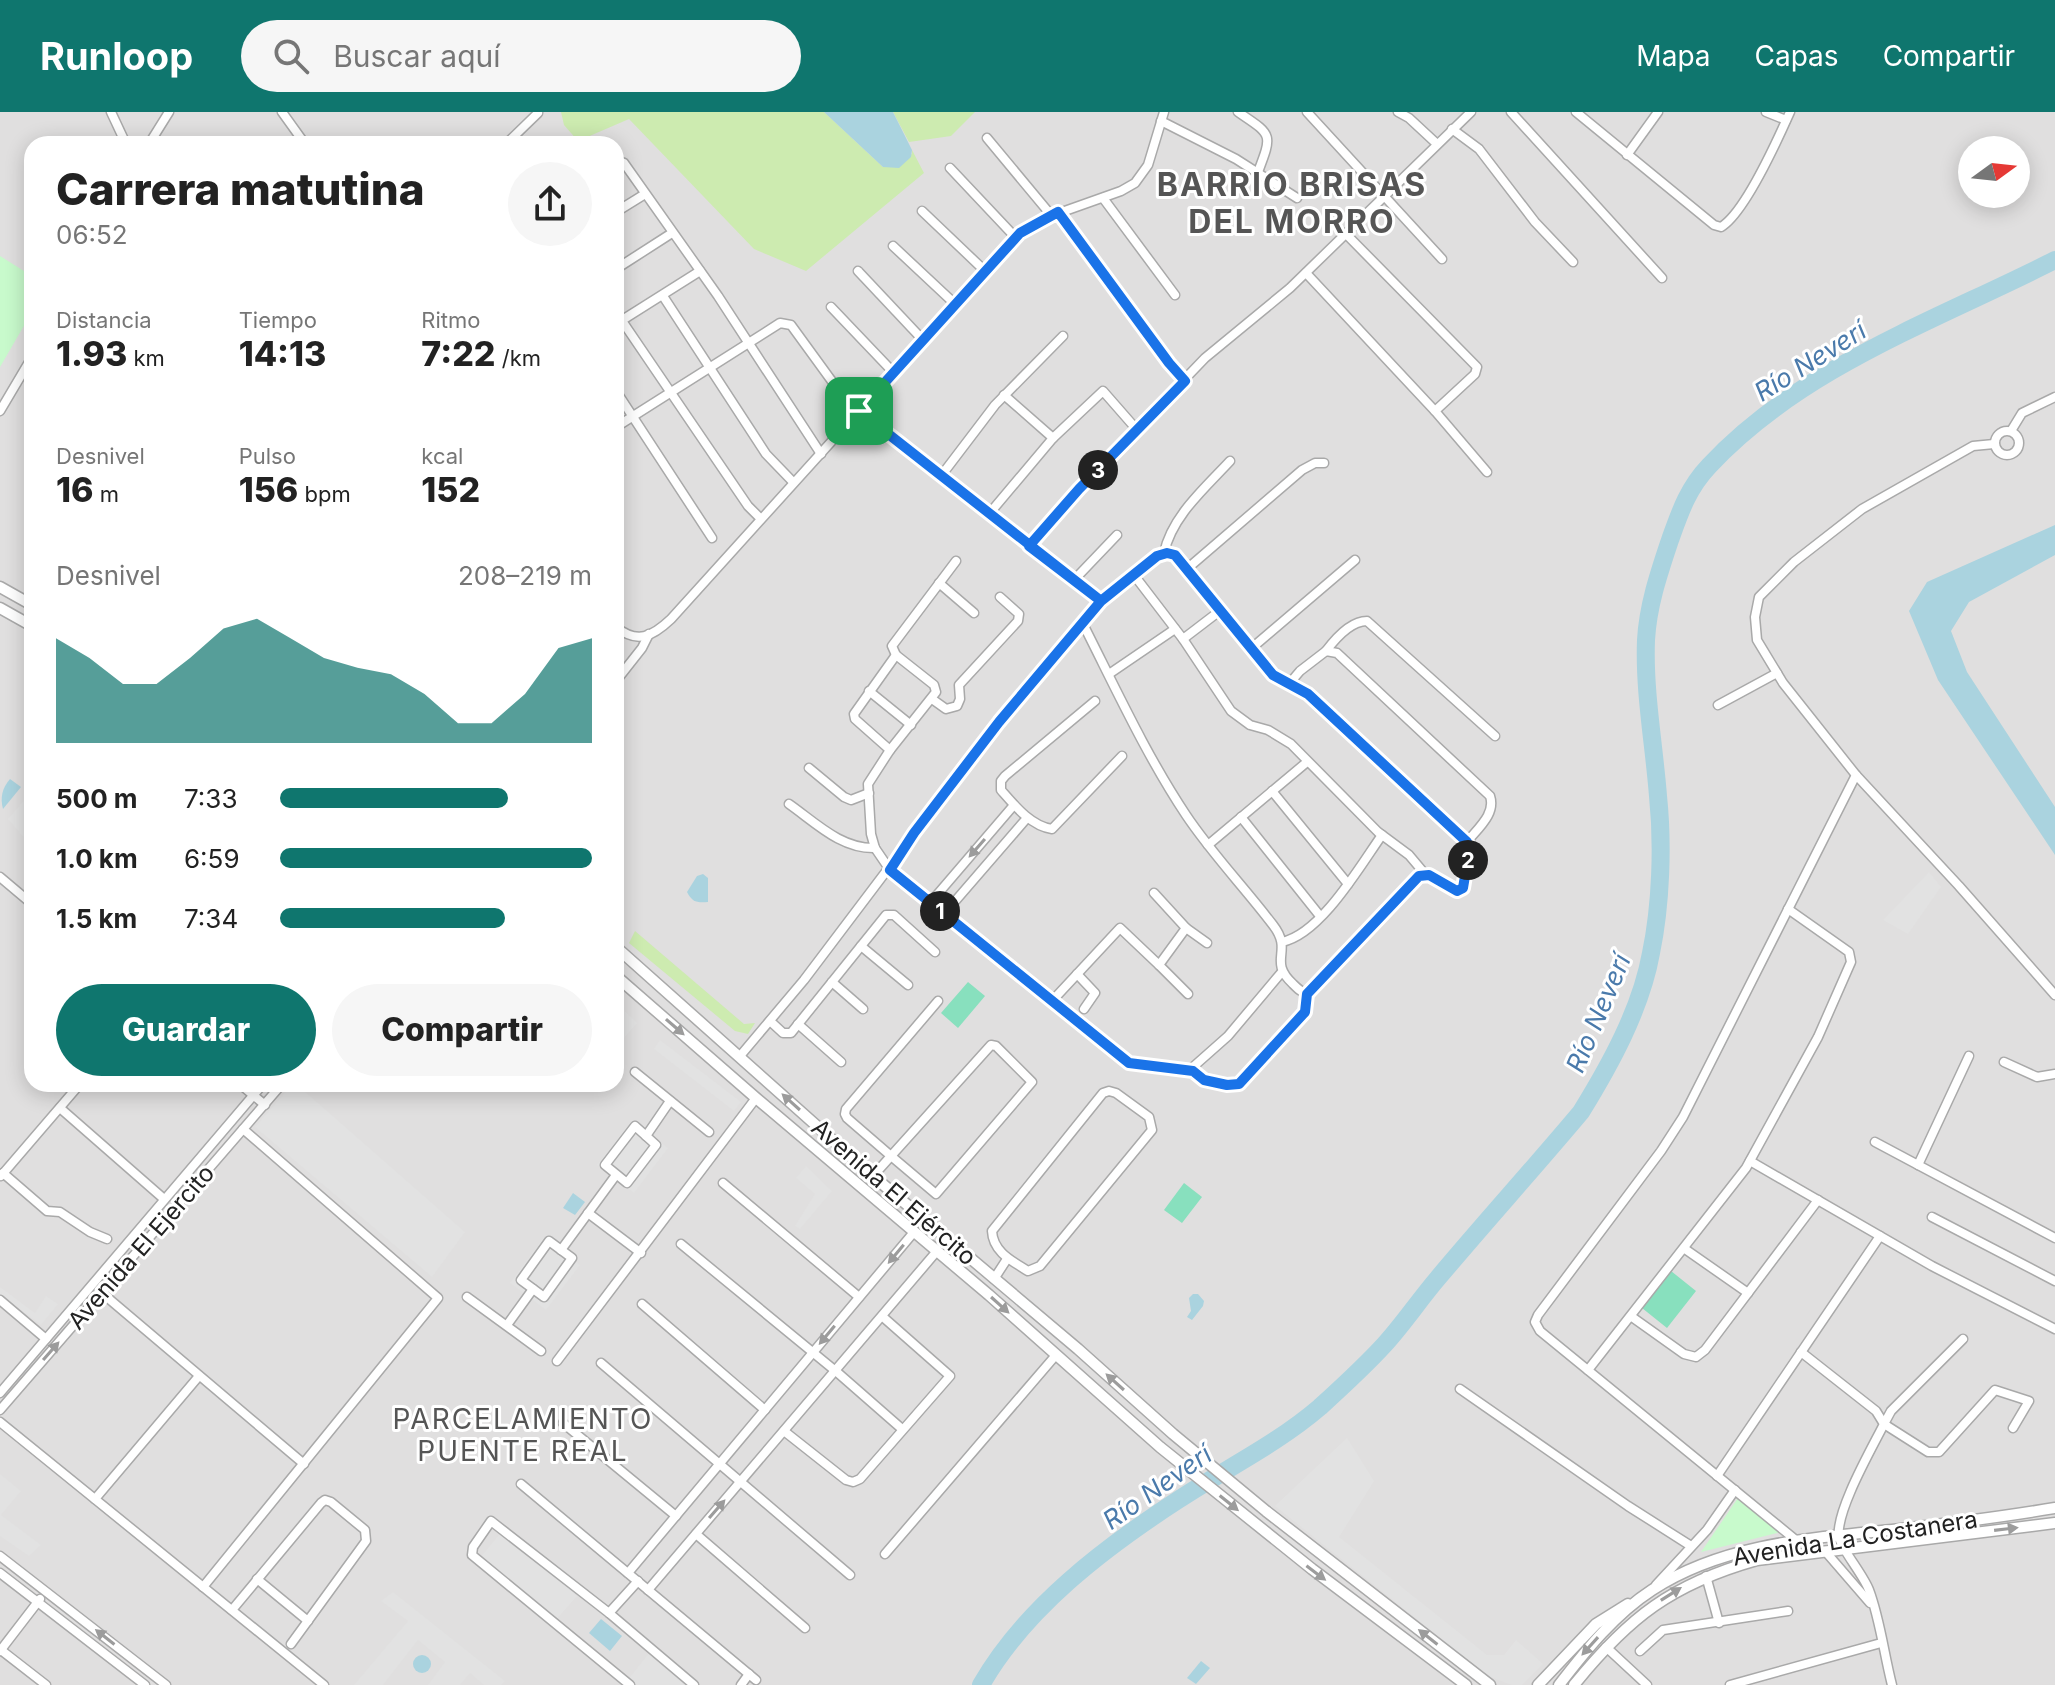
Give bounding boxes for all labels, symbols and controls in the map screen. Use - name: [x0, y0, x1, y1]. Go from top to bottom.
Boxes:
- search box: [241, 20, 801, 92]
- text: Runloop: [40, 33, 193, 79]
- icon: search: [269, 34, 313, 78]
- text: Buscar aquí: [333, 38, 501, 74]
- text: Mapa: [1636, 39, 1711, 73]
- text: Capas: [1755, 39, 1839, 73]
- text: Compartir: [1883, 39, 2015, 73]
- north arrow: [1958, 136, 2030, 208]
- map controls: [1958, 136, 2030, 208]
- text: Carrera matutina: [56, 162, 425, 216]
- button: share: [508, 162, 592, 246]
- district label: BARRIO BRISAS DEL MORRO: [1157, 165, 1427, 241]
- text: 06:52: [56, 219, 128, 250]
- text: Distancia: [56, 307, 152, 333]
- text: Tiempo: [239, 307, 317, 333]
- text: Ritmo: [421, 307, 480, 333]
- water label: Río Neverí: [1749, 313, 1874, 407]
- text: 1.93: [56, 333, 127, 374]
- text: 14:13: [239, 333, 326, 374]
- text: 7:22: [421, 333, 496, 374]
- text: km: [127, 345, 165, 371]
- text: /km: [496, 345, 541, 371]
- pin: [825, 377, 893, 445]
- icon: arrive: [837, 389, 881, 433]
- text: Desnivel: [56, 443, 145, 469]
- text: Pulso: [239, 443, 296, 469]
- text: kcal: [421, 443, 463, 469]
- pin: 3: [1078, 450, 1118, 490]
- text: 3: [1091, 457, 1105, 483]
- text: 16: [56, 469, 94, 510]
- text: 156: [239, 469, 298, 510]
- text: 152: [421, 469, 480, 510]
- text: m: [94, 481, 119, 507]
- text: bpm: [298, 481, 351, 507]
- text: Desnivel: [56, 560, 161, 591]
- text: 208–219 m: [458, 560, 592, 591]
- text: 500 m: [56, 783, 138, 814]
- text: 7:33: [184, 783, 237, 814]
- one-way arrow: [969, 838, 986, 858]
- pin: 2: [1448, 840, 1488, 880]
- text: 1.0 km: [56, 843, 138, 874]
- text: 6:59: [184, 843, 240, 874]
- text: 2: [1461, 847, 1475, 873]
- pin: 1: [920, 891, 960, 931]
- text: 1: [935, 898, 945, 924]
- text: 1.5 km: [56, 903, 137, 934]
- text: 7:34: [184, 903, 238, 934]
- water label: Río Neverí: [1559, 947, 1638, 1077]
- button: Guardar: [56, 984, 316, 1076]
- button: Compartir: [332, 984, 592, 1076]
- one-way arrow: [664, 1018, 684, 1035]
- one-way arrow: [782, 1094, 802, 1111]
- street label: Avenida El Ejército: [806, 1113, 982, 1271]
- street label: Avenida El Ejercito: [62, 1159, 220, 1335]
- one-way arrow: [888, 1243, 905, 1263]
- one-way arrow: [990, 1296, 1010, 1313]
- one-way arrow: [819, 1324, 836, 1344]
- one-way arrow: [42, 1341, 59, 1361]
- one-way arrow: [1106, 1374, 1126, 1391]
- district label: PARCELAMIENTO PUENTE REAL: [393, 1402, 653, 1468]
- water label: Río Neverí: [1097, 1437, 1220, 1536]
- one-way arrow: [1219, 1494, 1239, 1511]
- one-way arrow: [708, 1500, 725, 1520]
- street label: Avenida La Costanera: [1731, 1504, 1979, 1572]
- one-way arrow: [1994, 1522, 2019, 1535]
- one-way arrow: [1306, 1564, 1326, 1580]
- one-way arrow: [1660, 1587, 1682, 1601]
- one-way arrow: [1418, 1629, 1438, 1645]
- one-way arrow: [95, 1630, 115, 1646]
- one-way arrow: [1582, 1637, 1600, 1656]

